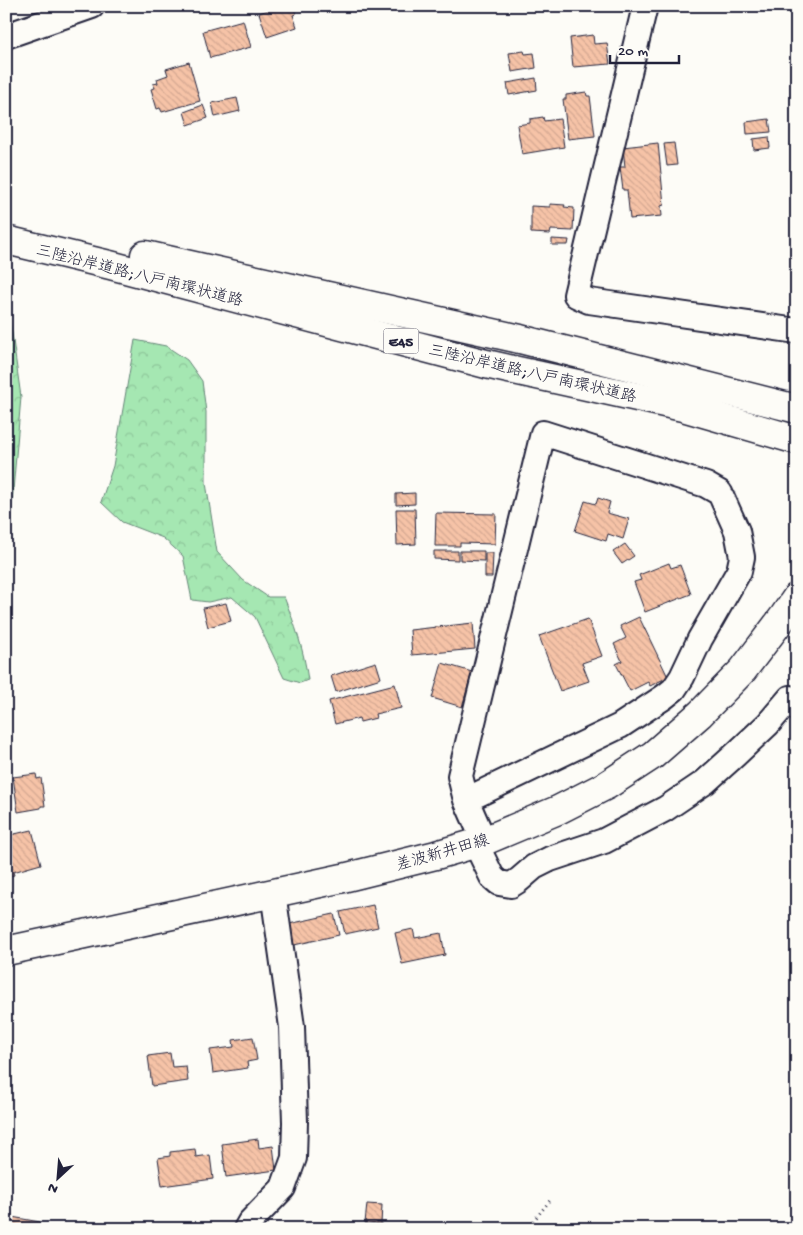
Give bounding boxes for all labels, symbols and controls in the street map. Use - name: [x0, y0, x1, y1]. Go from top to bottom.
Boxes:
- scale bar: [610, 32, 679, 64]
- text: 20 m: [618, 43, 648, 61]
- street label: 三陸沿岸道路;八戸南環状道路: [34, 240, 245, 312]
- road number: E45: [384, 328, 418, 354]
- street label: 三陸沿岸道路;八戸南環状道路: [426, 340, 639, 409]
- street label: 差波新井田線: [394, 830, 492, 877]
- north arrow: [32, 1152, 82, 1202]
- text: N: [46, 1178, 61, 1197]

